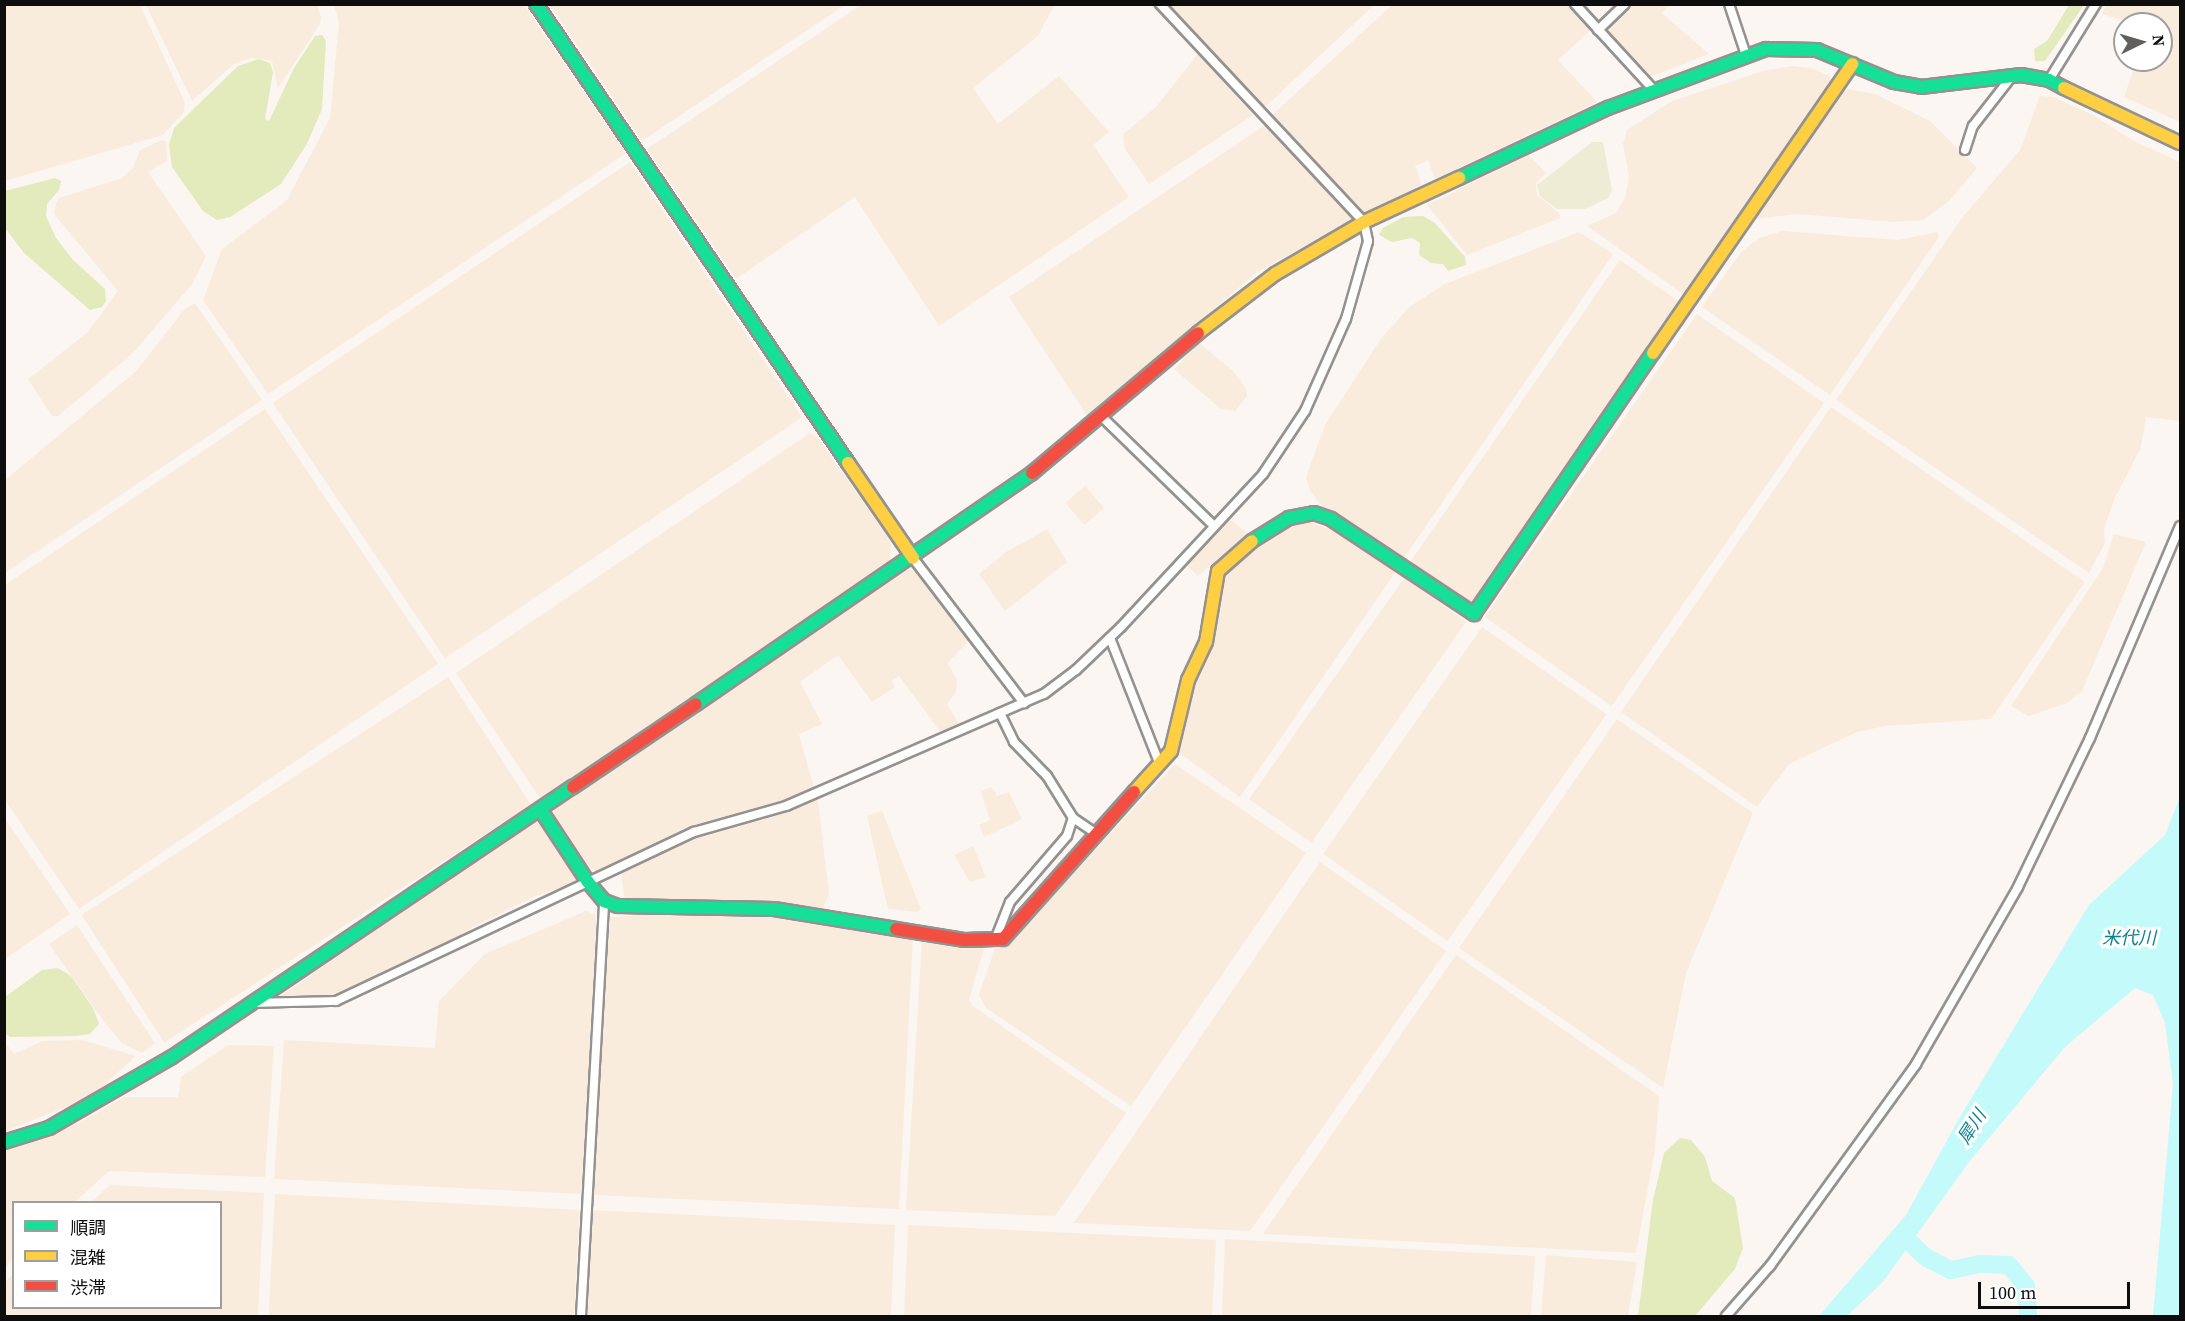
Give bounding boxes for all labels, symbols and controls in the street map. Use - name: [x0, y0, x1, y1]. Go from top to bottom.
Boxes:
- north arrow: [2113, 12, 2173, 72]
- text: N: [2147, 34, 2170, 47]
- water label: 米代川: [2102, 927, 2156, 949]
- water label: 犀川: [1953, 1106, 1991, 1148]
- legend: [12, 1201, 222, 1309]
- text: 順調: [70, 1215, 106, 1240]
- text: 混雑: [70, 1245, 106, 1270]
- scale bar: [1981, 1270, 2132, 1308]
- text: 渋滞: [70, 1275, 106, 1300]
- text: 100 m: [1989, 1280, 2036, 1305]

